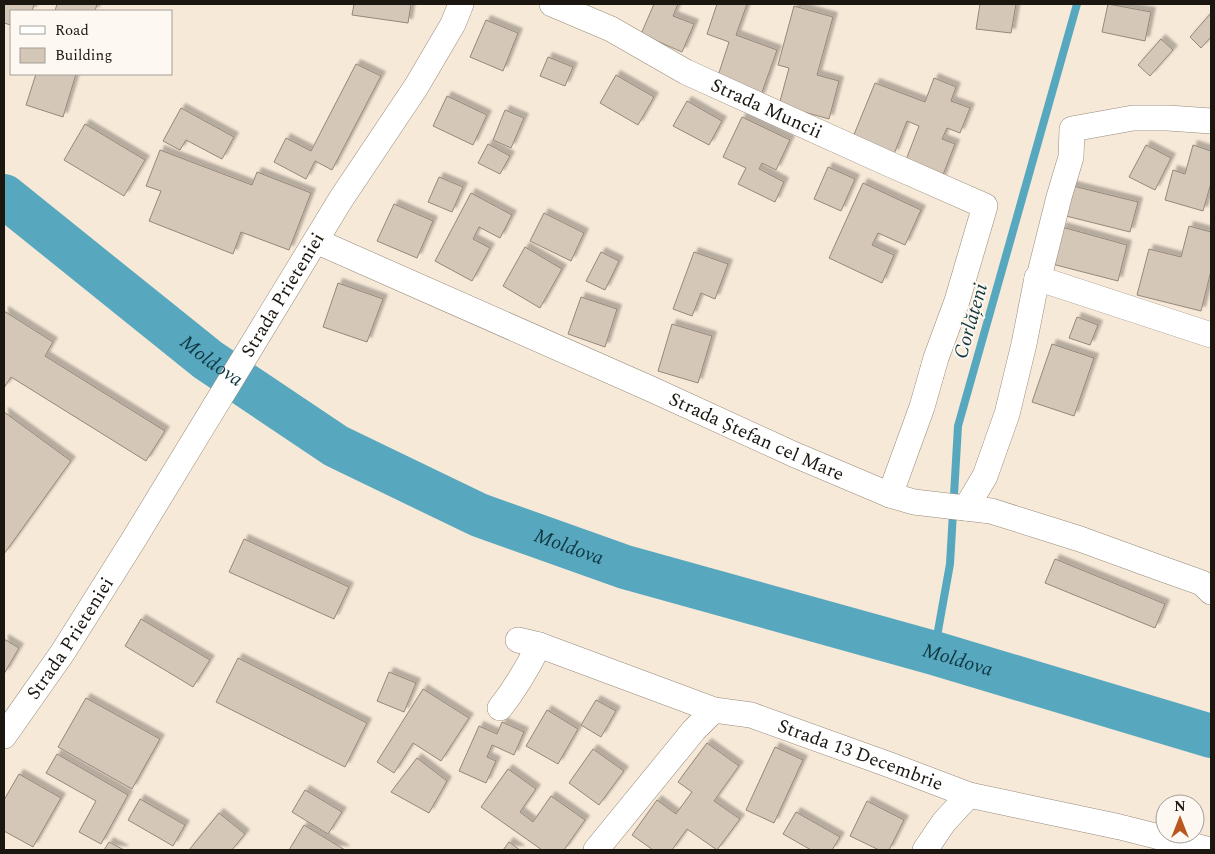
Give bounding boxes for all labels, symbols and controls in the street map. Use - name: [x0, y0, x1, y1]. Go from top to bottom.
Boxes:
- legend: [10, 10, 172, 75]
- text: Road: [55, 19, 89, 42]
- text: Building: [55, 44, 112, 67]
- street label: Strada Muncii: [706, 71, 827, 146]
- street label: Strada Prieteniei: [233, 227, 332, 363]
- water label: Corlățeni: [946, 280, 996, 362]
- water label: Moldova: [173, 328, 249, 394]
- street label: Strada Ștefan cel Mare: [664, 385, 849, 489]
- water label: Moldova: [530, 521, 608, 573]
- street label: Strada Prieteniei: [19, 571, 121, 706]
- water label: Moldova: [919, 635, 996, 685]
- street label: Strada 13 Decembrie: [774, 711, 947, 798]
- north arrow: [1155, 794, 1205, 844]
- text: N: [1174, 796, 1186, 817]

